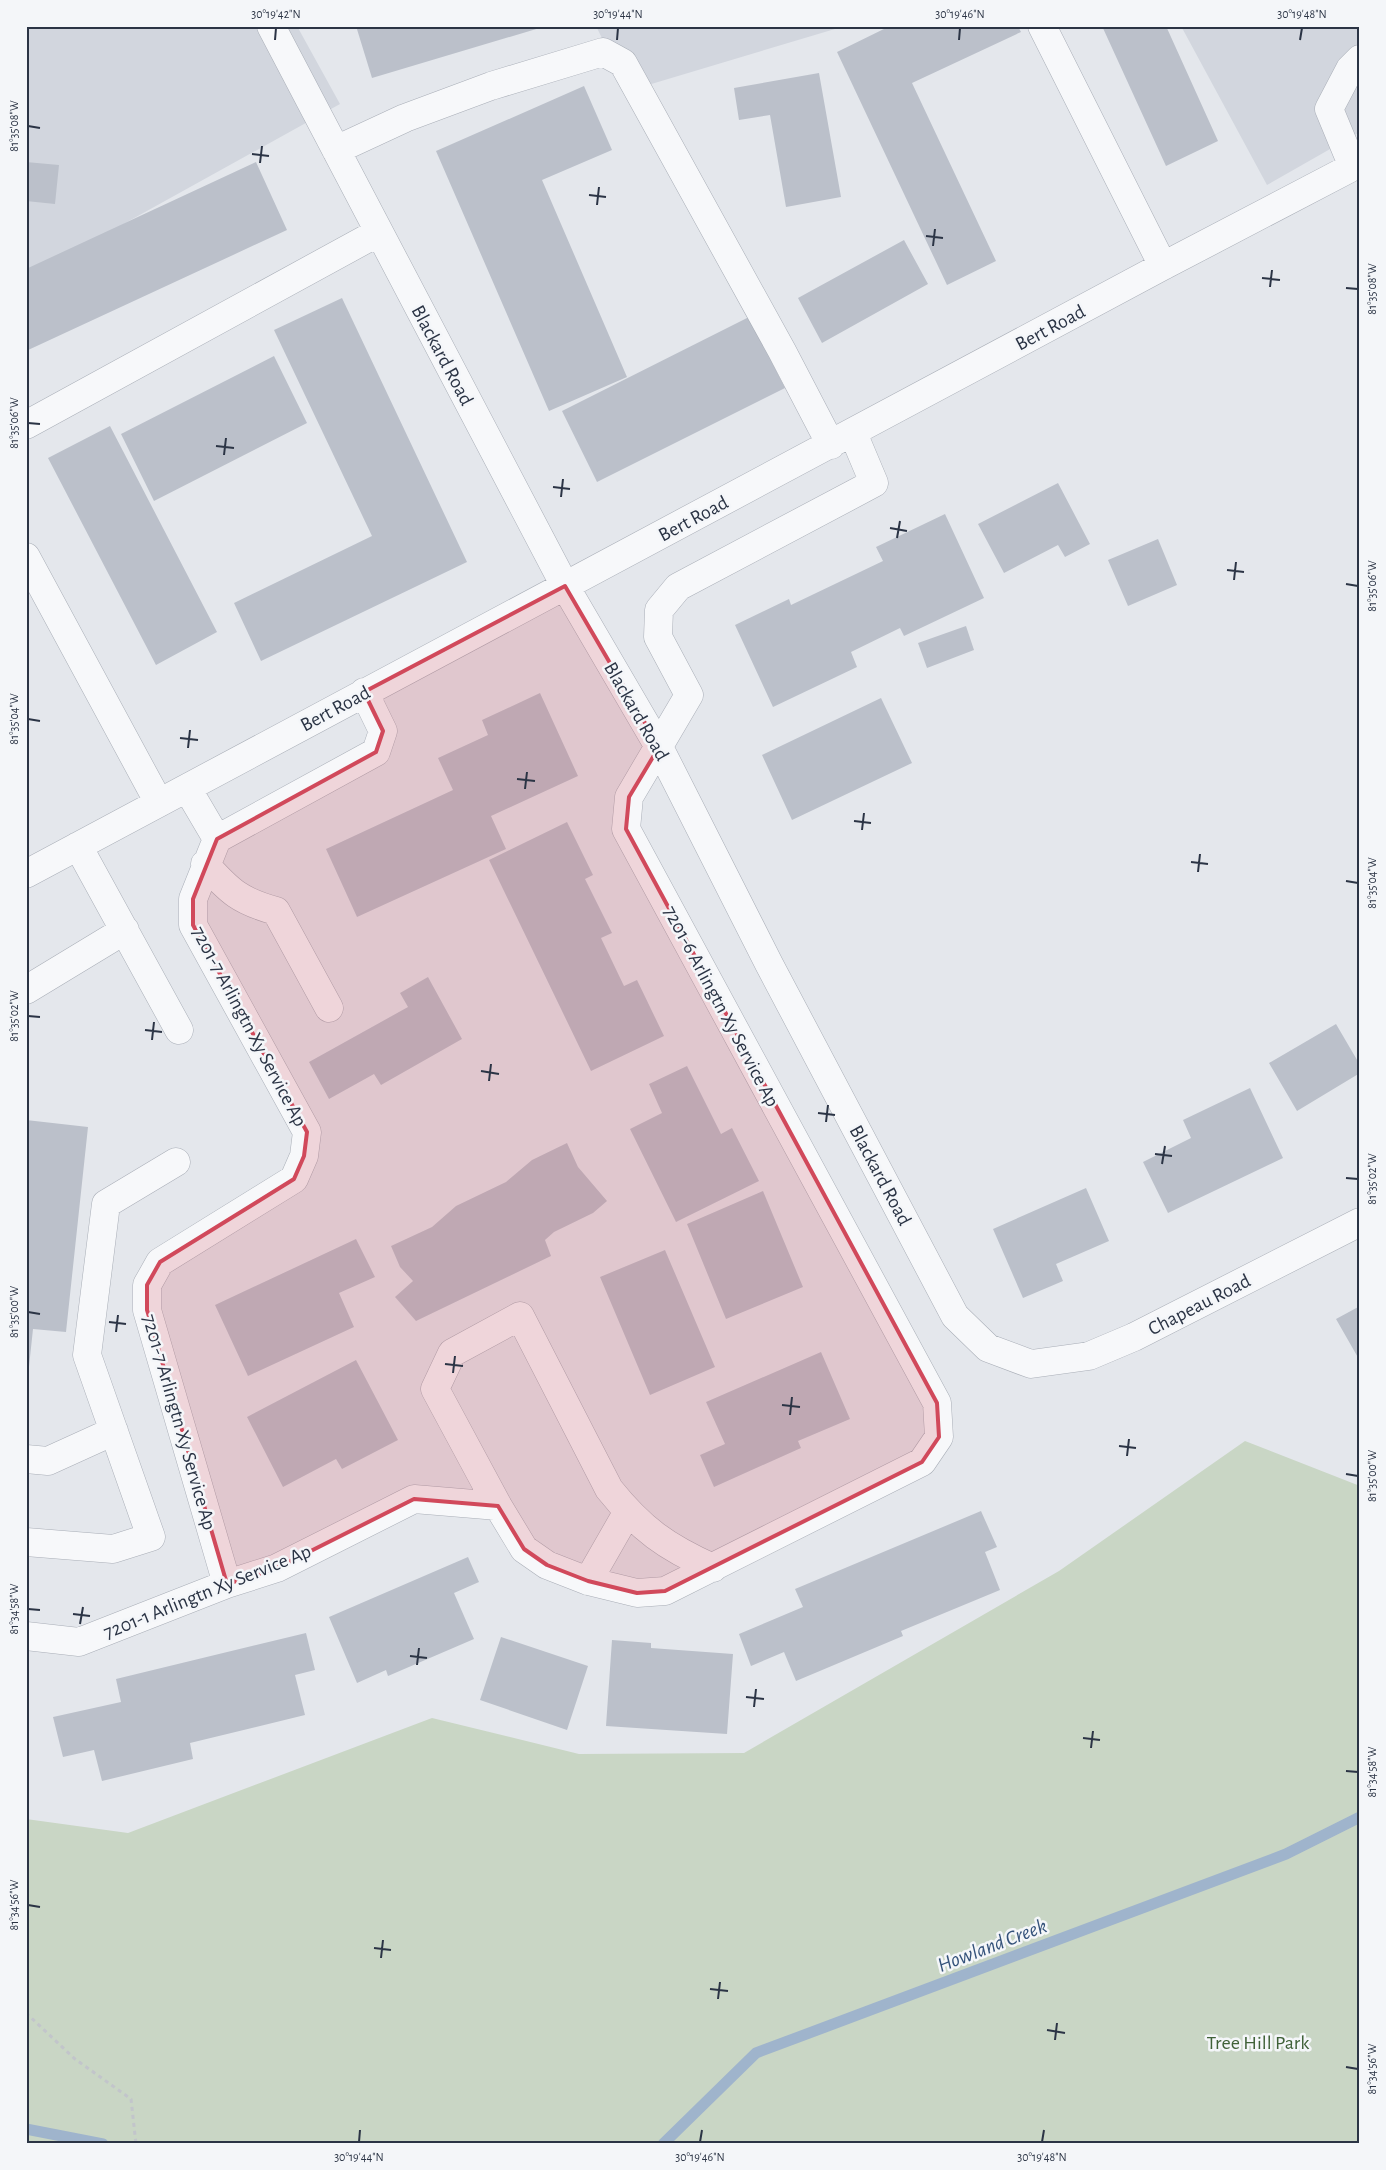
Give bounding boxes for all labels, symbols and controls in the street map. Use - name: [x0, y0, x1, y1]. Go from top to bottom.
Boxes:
- text: 30°19'42"N: [251, 8, 301, 20]
- text: 30°19'44"N: [593, 8, 643, 20]
- text: 30°19'46"N: [935, 8, 985, 20]
- text: 30°19'48"N: [1277, 8, 1327, 20]
- text: 81°35'08"W: [8, 100, 20, 152]
- text: 81°35'08"W: [1366, 263, 1378, 315]
- street label: Bert Road: [1012, 301, 1089, 354]
- street label: Blackard Road: [407, 302, 477, 409]
- text: 81°35'06"W: [8, 397, 20, 449]
- street label: Bert Road: [655, 492, 732, 545]
- text: 81°35'06"W: [1366, 560, 1378, 612]
- street label: Blackard Road: [600, 659, 672, 764]
- street label: Bert Road: [297, 682, 374, 735]
- text: 81°35'04"W: [8, 693, 20, 745]
- text: 81°35'04"W: [1366, 857, 1378, 909]
- street label: 7201-6 Arlingtn Xy Service Ap: [660, 903, 783, 1110]
- street label: 7201-7 Arlingtn Xy Service Ap: [188, 923, 310, 1130]
- text: 81°35'02"W: [8, 990, 20, 1042]
- street label: Blackard Road: [845, 1122, 915, 1229]
- text: 81°35'02"W: [1366, 1153, 1378, 1205]
- street label: Chapeau Road: [1145, 1271, 1254, 1339]
- text: 81°35'00"W: [8, 1286, 20, 1338]
- street label: 7201-7 Arlingtn Xy Service Ap: [139, 1312, 219, 1532]
- text: 81°35'00"W: [1366, 1450, 1378, 1502]
- street label: 7201-1 Arlingtn Xy Service Ap: [101, 1541, 314, 1643]
- text: 81°34'58"W: [8, 1583, 20, 1635]
- text: 81°34'58"W: [1366, 1746, 1378, 1798]
- text: 81°34'56"W: [8, 1879, 20, 1930]
- water label: Howland Creek: [935, 1915, 1050, 1976]
- park label: Tree Hill Park: [1207, 2033, 1309, 2053]
- text: 81°34'56"W: [1366, 2043, 1378, 2094]
- text: 30°19'44"N: [334, 2151, 384, 2163]
- text: 30°19'46"N: [675, 2151, 725, 2163]
- text: 30°19'48"N: [1017, 2151, 1067, 2163]

